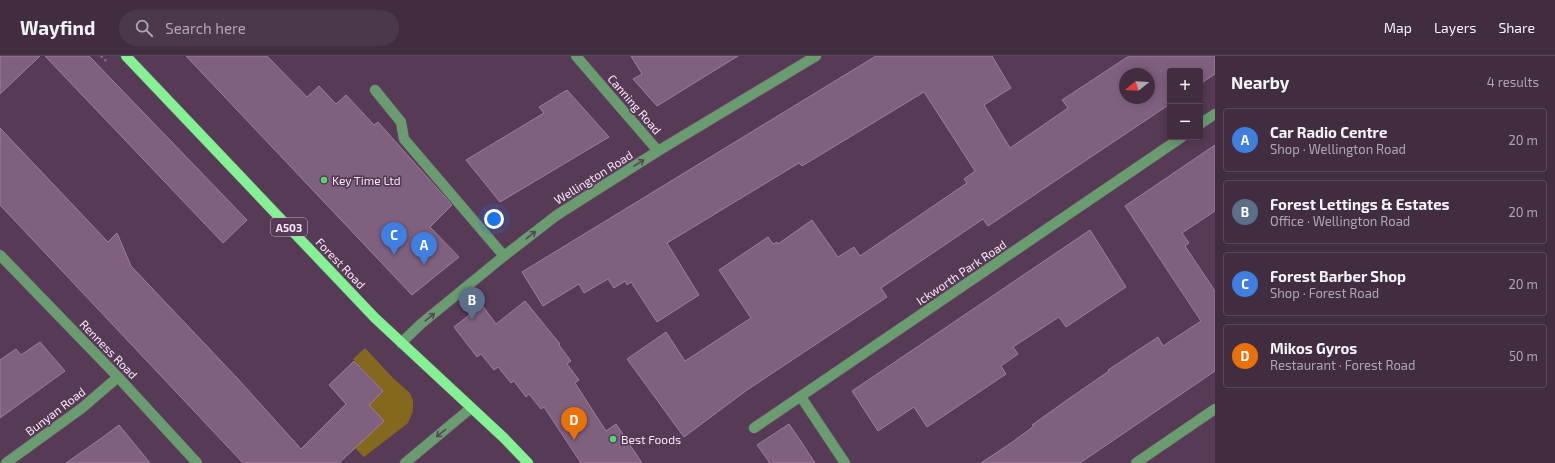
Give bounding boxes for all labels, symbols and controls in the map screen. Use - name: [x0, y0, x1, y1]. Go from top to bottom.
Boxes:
- search box: [119, 10, 399, 46]
- text: Wayfind: [20, 16, 95, 39]
- icon: search: [133, 17, 155, 39]
- text: Search here: [165, 19, 246, 37]
- text: Map: [1384, 19, 1412, 36]
- text: Layers: [1434, 19, 1476, 36]
- text: Share: [1498, 19, 1535, 36]
- north arrow: [1119, 68, 1155, 104]
- map controls: [1167, 68, 1203, 140]
- button: +: [1167, 68, 1203, 104]
- street label: Canning Road: [605, 71, 665, 137]
- text: Nearby: [1231, 72, 1289, 92]
- text: 4 results: [1487, 74, 1539, 90]
- button: −: [1167, 104, 1203, 140]
- text: Car Radio Centre: [1270, 123, 1387, 141]
- text: A: [1241, 132, 1249, 148]
- text: 20 m: [1509, 132, 1538, 148]
- text: Shop · Wellington Road: [1270, 141, 1406, 157]
- street label: Wellington Road: [551, 147, 635, 207]
- one-way arrow: [633, 159, 645, 167]
- place label: Key Time Ltd: [332, 173, 401, 187]
- marker: Key Time Ltd: [319, 175, 329, 185]
- text: Forest Lettings & Estates: [1270, 195, 1450, 213]
- text: B: [1241, 204, 1249, 220]
- text: 20 m: [1509, 204, 1538, 220]
- your location: [484, 209, 504, 229]
- text: Office · Wellington Road: [1270, 213, 1410, 229]
- road number: A503: [271, 218, 307, 236]
- pin: C: [381, 222, 407, 255]
- one-way arrow: [525, 231, 536, 239]
- pin: A: [411, 232, 437, 265]
- street label: Forest Road: [313, 235, 369, 291]
- street label: Ickworth Park Road: [913, 237, 1009, 307]
- text: Forest Barber Shop: [1270, 267, 1406, 285]
- text: C: [1241, 276, 1249, 292]
- text: 20 m: [1509, 276, 1538, 292]
- text: Shop · Forest Road: [1270, 285, 1379, 301]
- pin: B: [459, 287, 485, 320]
- one-way arrow: [424, 312, 435, 321]
- street label: Renness Road: [77, 317, 141, 381]
- text: Mikos Gyros: [1270, 339, 1357, 357]
- text: D: [1241, 348, 1249, 364]
- text: 50 m: [1509, 348, 1538, 364]
- text: Restaurant · Forest Road: [1270, 357, 1415, 373]
- street label: Bunyan Road: [22, 384, 88, 438]
- pin: D: [561, 407, 587, 440]
- one-way arrow: [436, 429, 447, 437]
- place label: Best Foods: [621, 432, 681, 446]
- marker: Best Foods: [608, 434, 618, 444]

